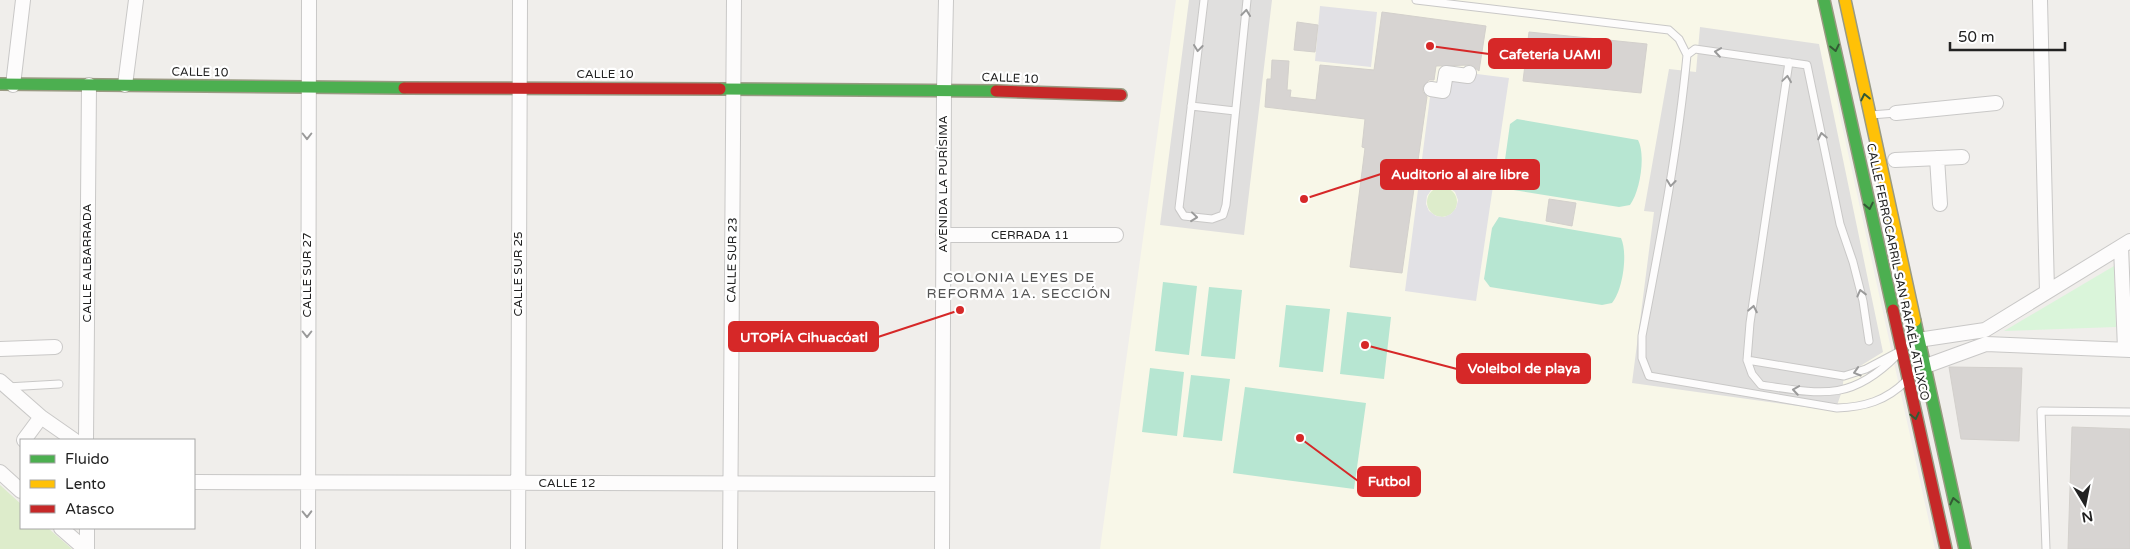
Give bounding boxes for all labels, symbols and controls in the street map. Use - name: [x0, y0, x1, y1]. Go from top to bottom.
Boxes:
- one-way arrow: [1240, 9, 1251, 17]
- scale bar: [1950, 20, 2065, 52]
- text: 50 m: [1958, 28, 1995, 46]
- callout: Cafetería UAMI: [1489, 39, 1611, 68]
- one-way arrow: [1829, 43, 1839, 52]
- one-way arrow: [1193, 45, 1204, 53]
- text: Cafetería UAMI: [1499, 46, 1601, 63]
- one-way arrow: [1714, 48, 1722, 58]
- street label: CALLE 10: [171, 65, 229, 80]
- street label: CALLE 10: [577, 67, 634, 81]
- street label: CALLE 10: [981, 70, 1039, 86]
- one-way arrow: [1781, 75, 1791, 84]
- one-way arrow: [1861, 92, 1871, 101]
- street label: AVENIDA LA PURÍSIMA: [936, 115, 950, 253]
- one-way arrow: [1817, 131, 1828, 140]
- one-way arrow: [302, 133, 312, 141]
- street label: CALLE FERROCARRIL SAN RAFAÉL ATLIXCO: [1864, 142, 1932, 402]
- callout: Auditorio al aire libre: [1381, 160, 1539, 189]
- text: Auditorio al aire libre: [1391, 166, 1529, 183]
- one-way arrow: [1666, 180, 1677, 188]
- one-way arrow: [1863, 202, 1874, 211]
- street label: CALLE ALBARRADA: [80, 204, 94, 322]
- one-way arrow: [1190, 211, 1198, 222]
- street label: CALLE SUR 23: [724, 217, 740, 303]
- street label: CERRADA 11: [991, 228, 1069, 242]
- street label: CALLE SUR 25: [511, 231, 525, 317]
- street label: CALLE SUR 27: [300, 232, 314, 318]
- district label: COLONIA LEYES DE REFORMA 1A. SECCIÓN: [927, 269, 1111, 302]
- one-way arrow: [1856, 289, 1867, 298]
- one-way arrow: [1747, 305, 1757, 314]
- callout: UTOPÍA Cihuacóatl: [729, 322, 878, 351]
- text: UTOPÍA Cihuacóatl: [740, 329, 868, 346]
- one-way arrow: [301, 330, 312, 338]
- callout: Voleibol de playa: [1457, 354, 1590, 383]
- text: Voleibol de playa: [1468, 360, 1580, 377]
- one-way arrow: [1853, 366, 1861, 376]
- one-way arrow: [1791, 386, 1800, 396]
- one-way arrow: [1909, 411, 1920, 420]
- legend: [20, 439, 195, 529]
- text: Fluido: [65, 450, 109, 468]
- callout: Futbol: [1358, 467, 1420, 496]
- text: Futbol: [1368, 473, 1410, 490]
- text: Lento: [65, 475, 106, 493]
- street label: CALLE 12: [539, 476, 595, 490]
- north arrow: [2060, 479, 2110, 529]
- one-way arrow: [1949, 497, 1960, 506]
- text: Atasco: [65, 500, 114, 518]
- text: N: [2080, 507, 2094, 526]
- one-way arrow: [302, 510, 312, 518]

